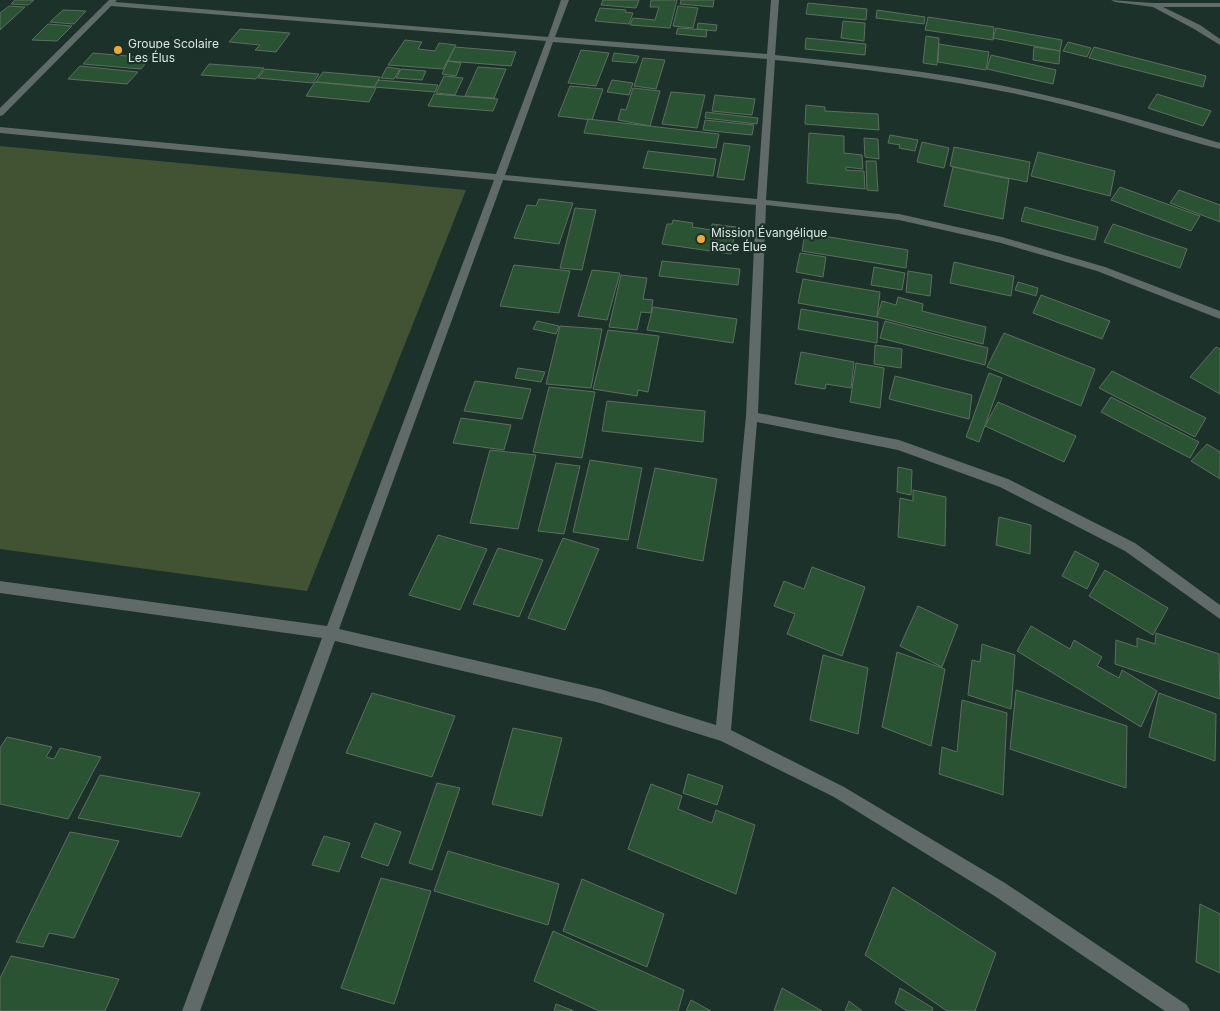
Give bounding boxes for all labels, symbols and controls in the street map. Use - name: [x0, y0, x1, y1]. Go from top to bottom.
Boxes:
- place label: Groupe Scolaire Les Élus: [128, 36, 219, 65]
- marker: Groupe Scolaire Les Élus: [112, 44, 124, 56]
- place label: Mission Évangélique Race Élue: [711, 225, 827, 254]
- marker: Mission Évangélique Race Élue: [695, 233, 707, 245]

